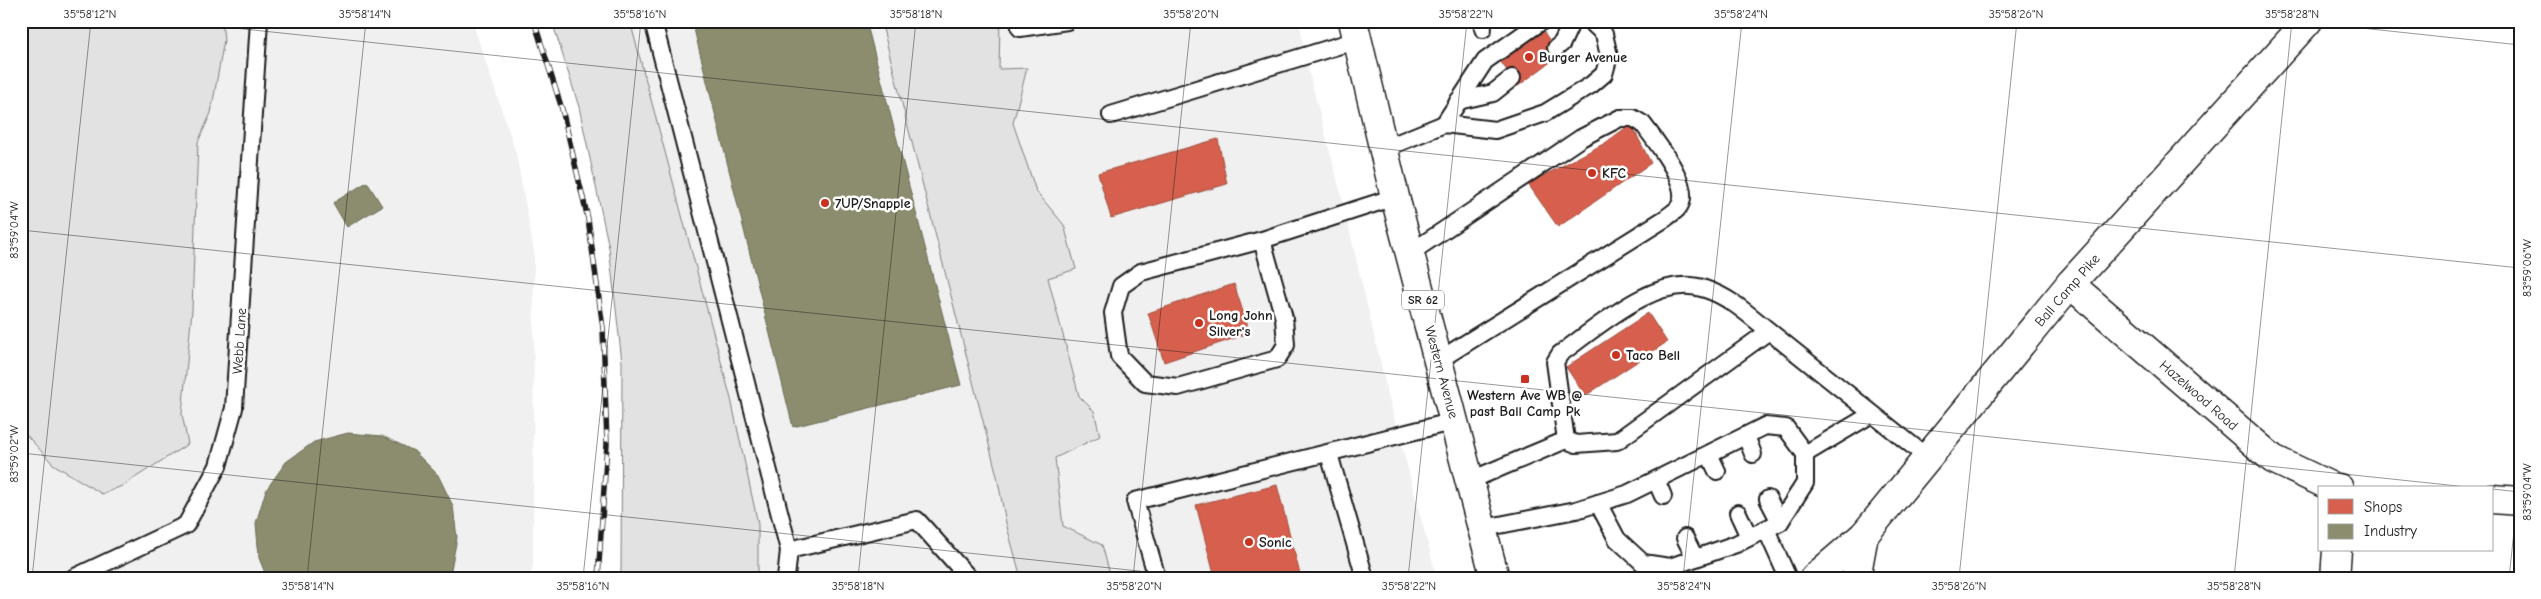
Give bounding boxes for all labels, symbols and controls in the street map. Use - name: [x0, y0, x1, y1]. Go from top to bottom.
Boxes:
- text: 35°58'12"N: [64, 7, 116, 21]
- text: 35°58'14"N: [339, 7, 391, 21]
- text: 35°58'16"N: [613, 7, 667, 21]
- text: 35°58'18"N: [890, 7, 942, 21]
- text: 35°58'20"N: [1163, 7, 1219, 21]
- text: 35°58'22"N: [1439, 7, 1493, 21]
- text: 35°58'24"N: [1714, 7, 1768, 21]
- text: 35°58'26"N: [1989, 7, 2043, 21]
- text: 35°58'28"N: [2265, 7, 2319, 21]
- place label: Burger Avenue: [1539, 49, 1627, 66]
- marker: Burger Avenue: [1523, 51, 1535, 63]
- place label: KFC: [1602, 165, 1626, 182]
- marker: KFC: [1586, 167, 1598, 179]
- place label: 7UP/Snapple: [835, 195, 911, 212]
- marker: 7UP/Snapple: [819, 197, 831, 209]
- text: 83°59'04"W: [7, 201, 21, 259]
- text: 83°59'06"W: [2520, 238, 2534, 297]
- street label: Ball Camp Pike: [2031, 251, 2104, 330]
- road number: SR 62: [1402, 290, 1444, 310]
- street label: Webb Lane: [229, 307, 250, 375]
- place label: Long John Silver's: [1209, 307, 1273, 340]
- marker: Long John Silver's: [1193, 317, 1205, 329]
- street label: Western Avenue: [1421, 324, 1462, 420]
- place label: Taco Bell: [1626, 347, 1680, 364]
- marker: Taco Bell: [1610, 349, 1622, 361]
- street label: Hazelwood Road: [2156, 357, 2241, 434]
- marker: Western Ave WB @ past Ball Camp Pk: [1519, 373, 1531, 385]
- place label: Western Ave WB @ past Ball Camp Pk: [1467, 387, 1583, 420]
- text: 83°59'02"W: [7, 425, 21, 483]
- text: 83°59'04"W: [2520, 463, 2534, 521]
- legend: [2318, 486, 2494, 552]
- text: Shops: [2364, 498, 2402, 516]
- text: Industry: [2364, 522, 2417, 540]
- place label: Sonic: [1259, 534, 1292, 551]
- marker: Sonic: [1243, 536, 1255, 548]
- text: 35°58'14"N: [282, 579, 334, 593]
- text: 35°58'16"N: [556, 579, 610, 593]
- text: 35°58'18"N: [832, 579, 884, 593]
- text: 35°58'20"N: [1106, 579, 1162, 593]
- text: 35°58'22"N: [1382, 579, 1436, 593]
- text: 35°58'24"N: [1657, 579, 1711, 593]
- text: 35°58'26"N: [1932, 579, 1986, 593]
- text: 35°58'28"N: [2207, 579, 2261, 593]

